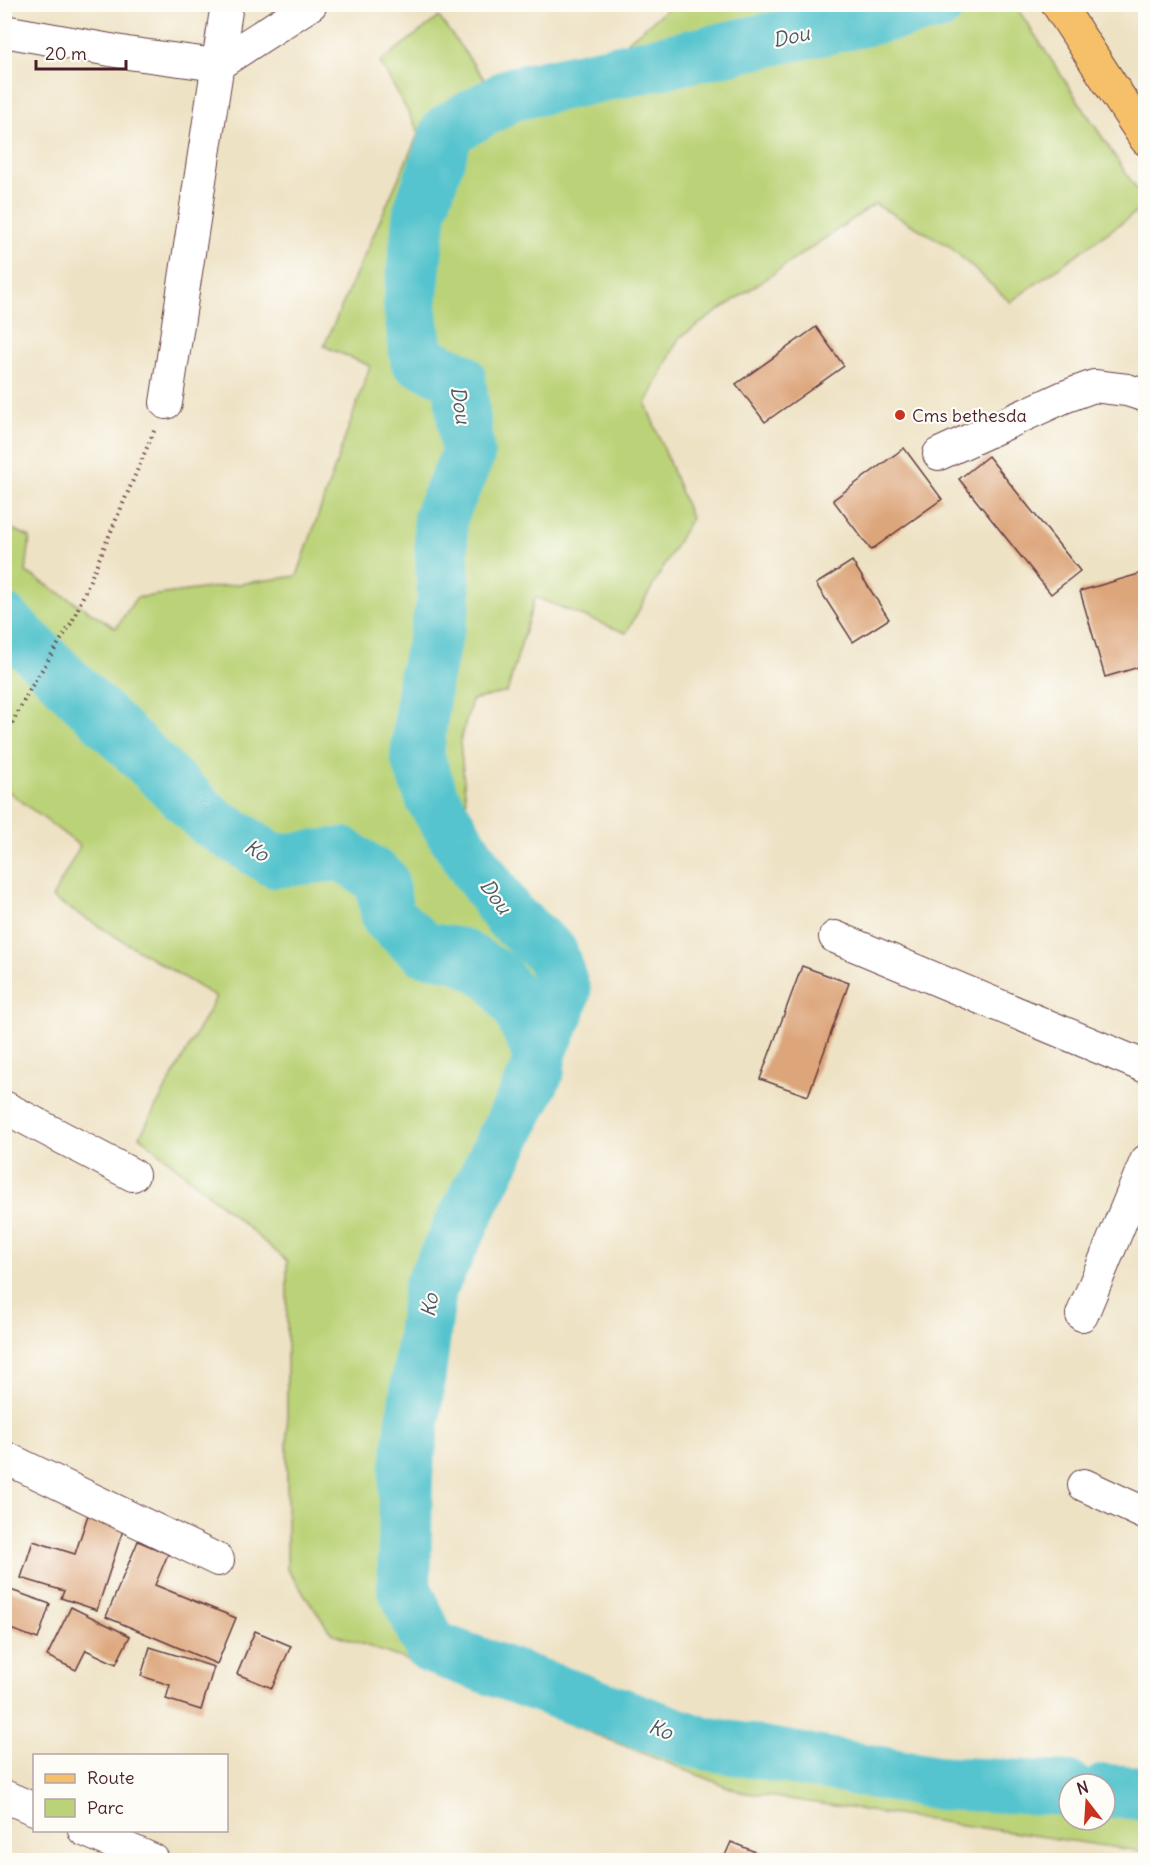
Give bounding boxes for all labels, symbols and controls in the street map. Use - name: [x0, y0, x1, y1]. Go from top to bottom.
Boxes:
- water label: Dou: [770, 20, 813, 52]
- scale bar: [36, 33, 126, 71]
- text: 20 m: [45, 42, 87, 65]
- water label: Dou: [446, 385, 476, 427]
- place label: Cms bethesda: [912, 404, 1027, 427]
- marker: Cms bethesda: [893, 408, 907, 422]
- water label: Ko: [240, 833, 275, 868]
- water label: Dou: [475, 874, 518, 919]
- water label: Ko: [415, 1290, 443, 1319]
- water label: Ko: [646, 1713, 678, 1745]
- legend: [33, 1754, 228, 1832]
- text: Route: [87, 1766, 135, 1789]
- north arrow: [1057, 1772, 1117, 1832]
- text: N: [1074, 1776, 1091, 1799]
- text: Parc: [87, 1796, 124, 1819]

